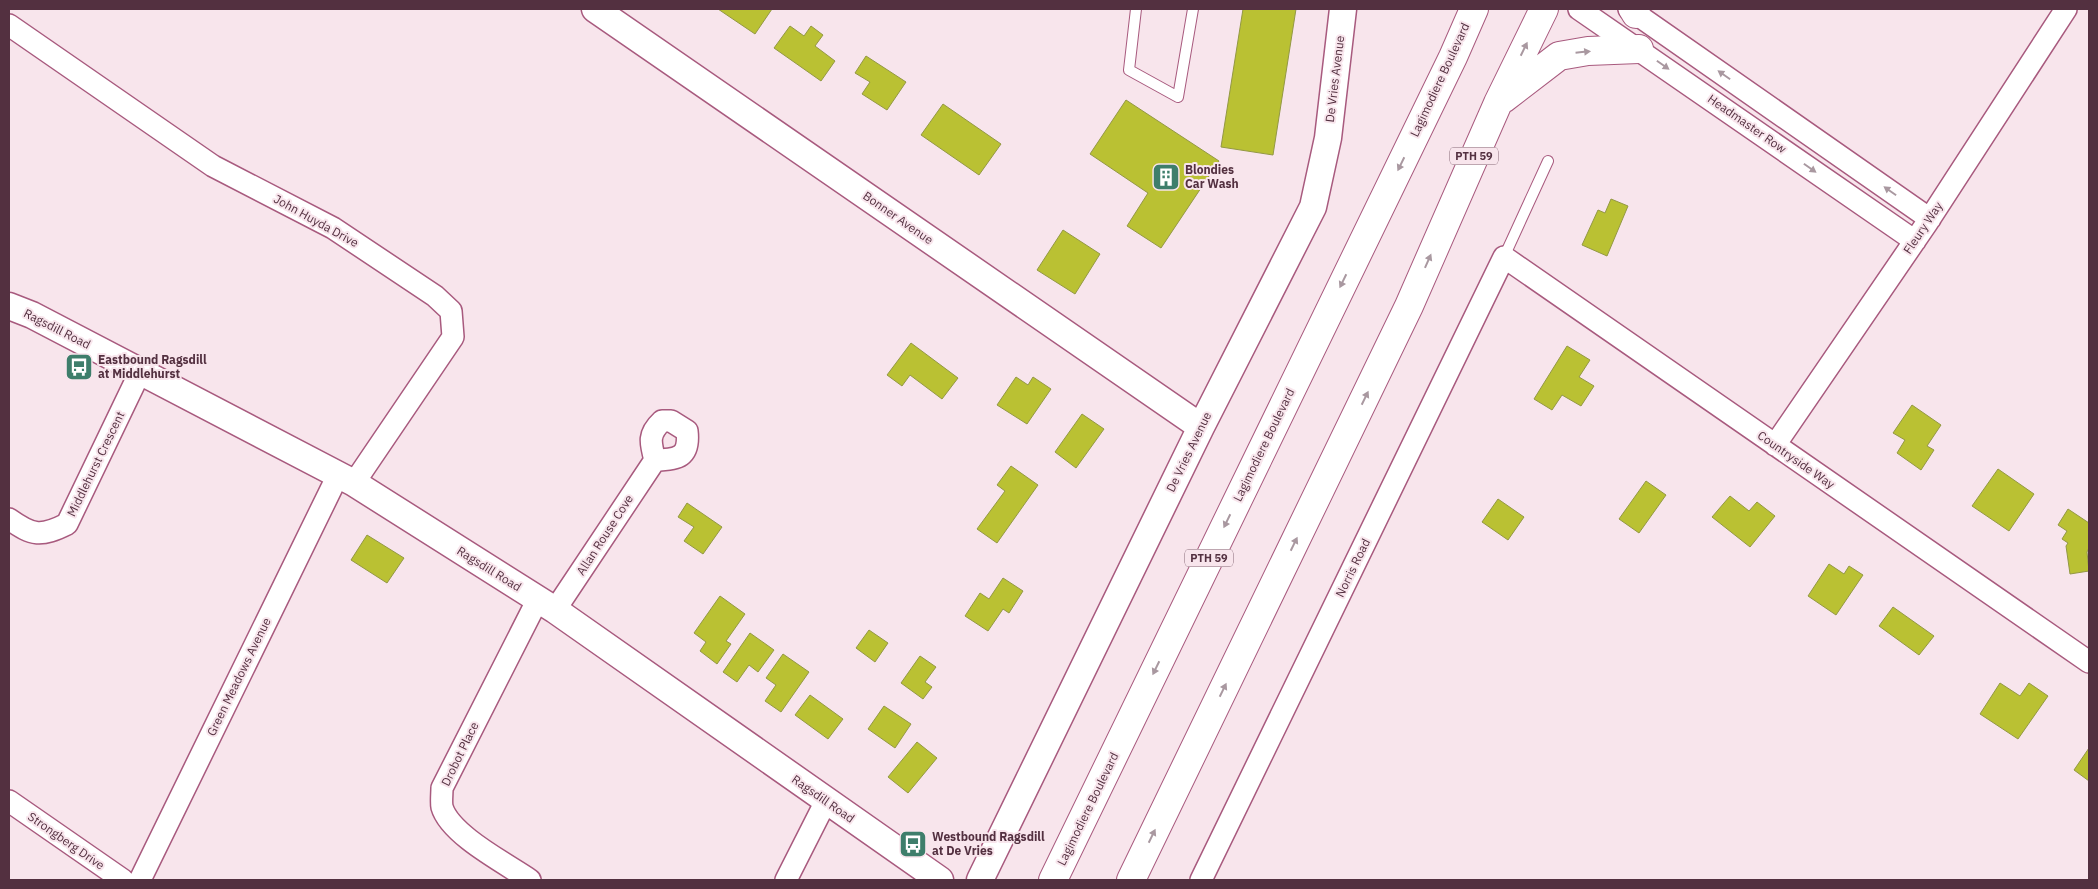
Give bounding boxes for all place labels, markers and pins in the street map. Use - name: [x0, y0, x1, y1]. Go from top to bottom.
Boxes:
- building icon: Blondies Car Wash: [1151, 162, 1181, 192]
- place label: Blondies Car Wash: [1185, 162, 1239, 191]
- bus stop icon: Eastbound Ragsdill at Middlehurst: [64, 352, 94, 382]
- place label: Eastbound Ragsdill at Middlehurst: [98, 352, 207, 381]
- bus stop icon: Westbound Ragsdill at De Vries: [898, 829, 928, 859]
- place label: Westbound Ragsdill at De Vries: [932, 829, 1045, 858]

